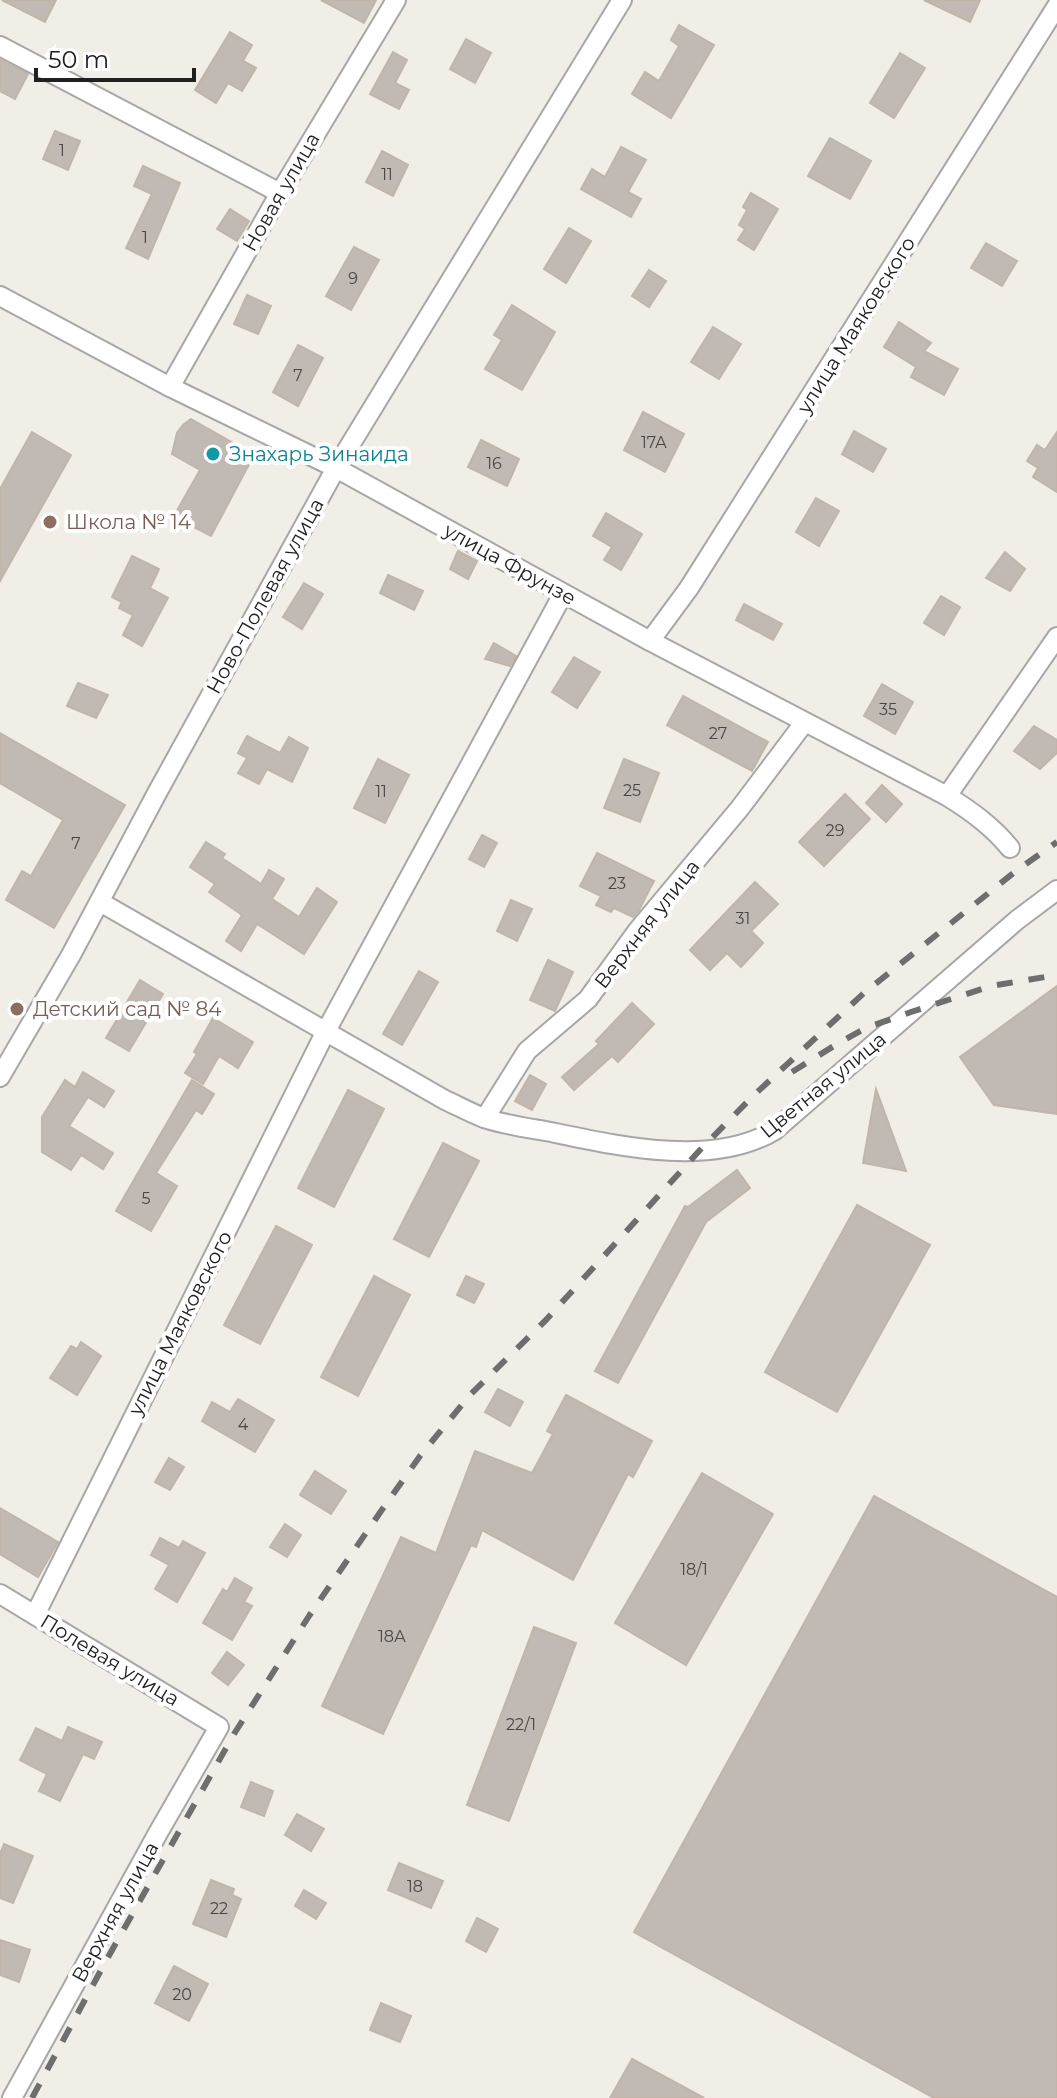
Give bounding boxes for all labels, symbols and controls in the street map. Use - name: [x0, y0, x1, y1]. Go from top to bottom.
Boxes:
- scale bar: [36, 32, 194, 82]
- text: 50 m: [48, 45, 109, 74]
- street label: Новая улица: [237, 129, 325, 255]
- house number: 1: [59, 141, 65, 160]
- house number: 11: [381, 165, 393, 184]
- house number: 1: [142, 228, 148, 247]
- street label: улица Маяковского: [791, 232, 920, 419]
- house number: 9: [348, 269, 358, 288]
- house number: 7: [293, 366, 303, 385]
- house number: 17А: [641, 433, 667, 452]
- place label: Знахарь Зинаида: [229, 442, 409, 466]
- marker: Знахарь Зинаида: [204, 445, 222, 463]
- house number: 16: [486, 454, 502, 473]
- street label: Ново-Полевая улица: [201, 494, 329, 698]
- place label: Школа № 14: [66, 510, 191, 534]
- marker: Школа № 14: [41, 513, 59, 531]
- street label: улица Фрунзе: [439, 517, 580, 610]
- house number: 35: [879, 700, 897, 719]
- house number: 27: [709, 724, 727, 743]
- house number: 25: [623, 781, 641, 800]
- house number: 11: [375, 782, 387, 801]
- house number: 29: [826, 821, 844, 840]
- house number: 7: [71, 834, 81, 853]
- street label: Верхняя улица: [589, 855, 705, 993]
- house number: 23: [608, 874, 626, 893]
- house number: 31: [736, 909, 750, 928]
- place label: Детский сад № 84: [33, 997, 222, 1021]
- marker: Детский сад № 84: [8, 1000, 26, 1018]
- street label: Цветная улица: [755, 1027, 891, 1143]
- house number: 5: [141, 1189, 151, 1208]
- street label: улица Маяковского: [123, 1227, 237, 1420]
- house number: 4: [238, 1415, 249, 1434]
- house number: 18/1: [680, 1560, 708, 1579]
- street label: Полевая улица: [36, 1609, 184, 1711]
- house number: 18А: [378, 1627, 406, 1646]
- house number: 22/1: [506, 1715, 536, 1734]
- street label: Верхняя улица: [67, 1838, 163, 1986]
- house number: 18: [407, 1877, 423, 1896]
- house number: 22: [210, 1899, 228, 1918]
- house number: 20: [172, 1985, 192, 2004]

